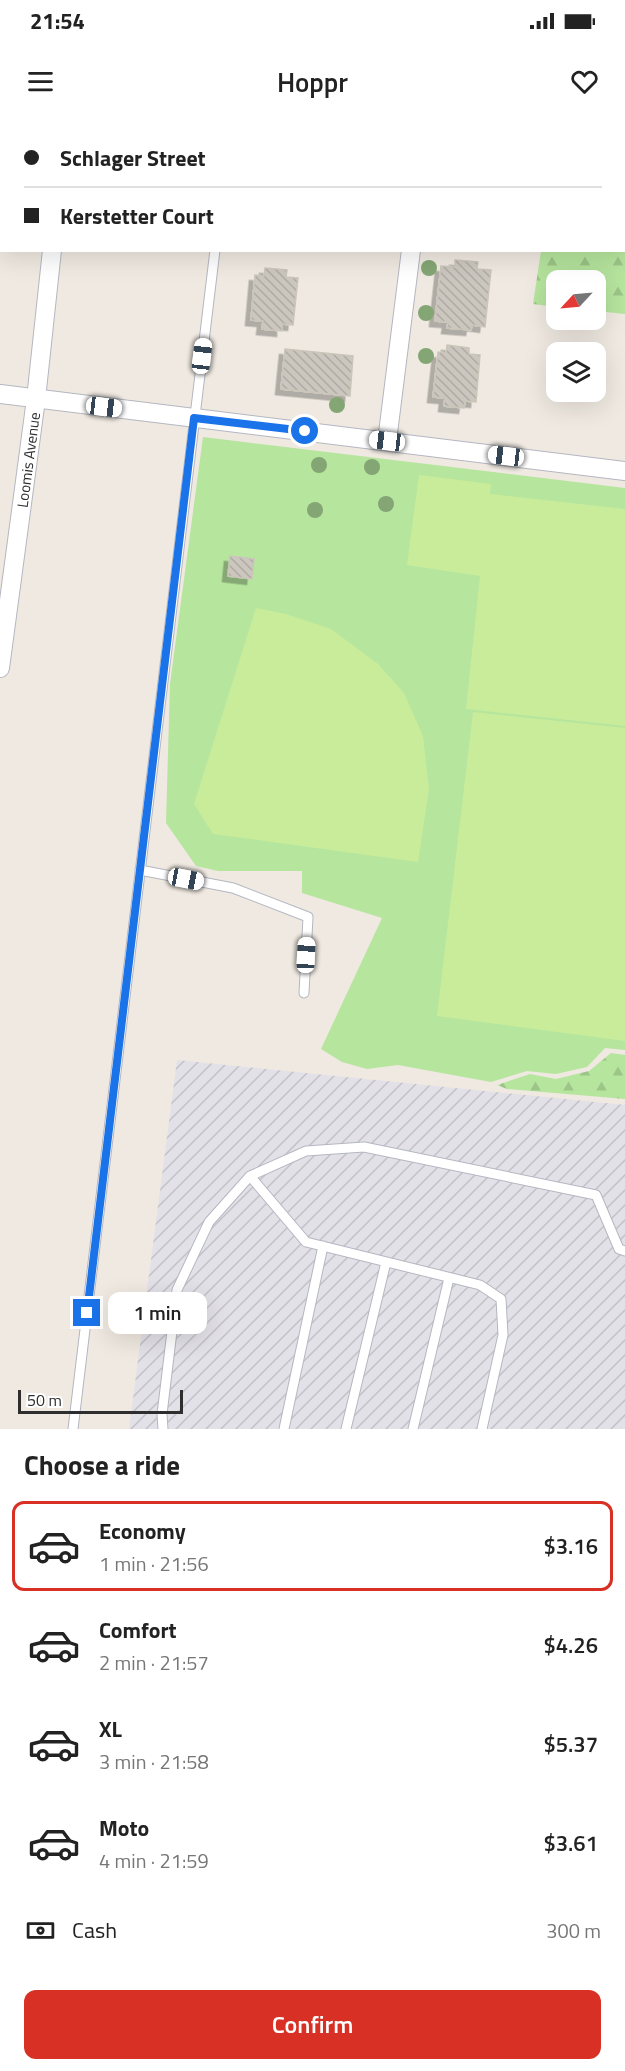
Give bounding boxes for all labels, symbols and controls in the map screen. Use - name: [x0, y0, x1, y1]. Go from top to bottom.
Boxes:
- text: 21:54: [30, 4, 85, 38]
- text: Hoppr: [277, 61, 348, 102]
- icon: menu: [24, 65, 57, 98]
- icon: heart: [568, 65, 601, 98]
- text: Schlager Street: [60, 141, 206, 175]
- text: Kerstetter Court: [60, 199, 214, 233]
- north arrow: [546, 270, 606, 330]
- map controls: [546, 270, 606, 402]
- car: [191, 337, 213, 375]
- button: layers: [546, 342, 606, 402]
- car: [85, 396, 123, 418]
- street label: Loomis Avenue: [10, 411, 46, 509]
- route start: [291, 417, 318, 444]
- car: [368, 430, 406, 452]
- car: [487, 445, 525, 467]
- car: [167, 867, 205, 891]
- car: [296, 937, 316, 973]
- callout: 1 min: [108, 1292, 207, 1334]
- text: 1 min: [133, 1297, 182, 1328]
- route end: [73, 1299, 100, 1326]
- scale bar: [18, 1387, 183, 1414]
- text: 50 m: [27, 1388, 62, 1412]
- text: Choose a ride: [24, 1444, 180, 1485]
- text: Economy: [99, 1514, 186, 1548]
- icon: car: [27, 1519, 81, 1573]
- text: $3.16: [543, 1529, 598, 1563]
- text: 1 min · 21:56: [99, 1548, 209, 1579]
- text: Comfort: [99, 1613, 177, 1647]
- icon: car: [27, 1618, 81, 1672]
- text: $4.26: [543, 1628, 598, 1662]
- text: 2 min · 21:57: [99, 1647, 209, 1678]
- text: XL: [99, 1712, 122, 1746]
- icon: car: [27, 1717, 81, 1771]
- text: $5.37: [543, 1727, 598, 1761]
- text: 3 min · 21:58: [99, 1746, 209, 1777]
- text: Moto: [99, 1811, 149, 1845]
- icon: car: [27, 1816, 81, 1870]
- text: $3.61: [543, 1826, 598, 1860]
- text: 4 min · 21:59: [99, 1845, 209, 1876]
- text: Cash: [72, 1913, 117, 1947]
- icon: cash: [24, 1914, 57, 1947]
- text: 300 m: [546, 1915, 601, 1946]
- button: Confirm: [24, 1990, 601, 2059]

